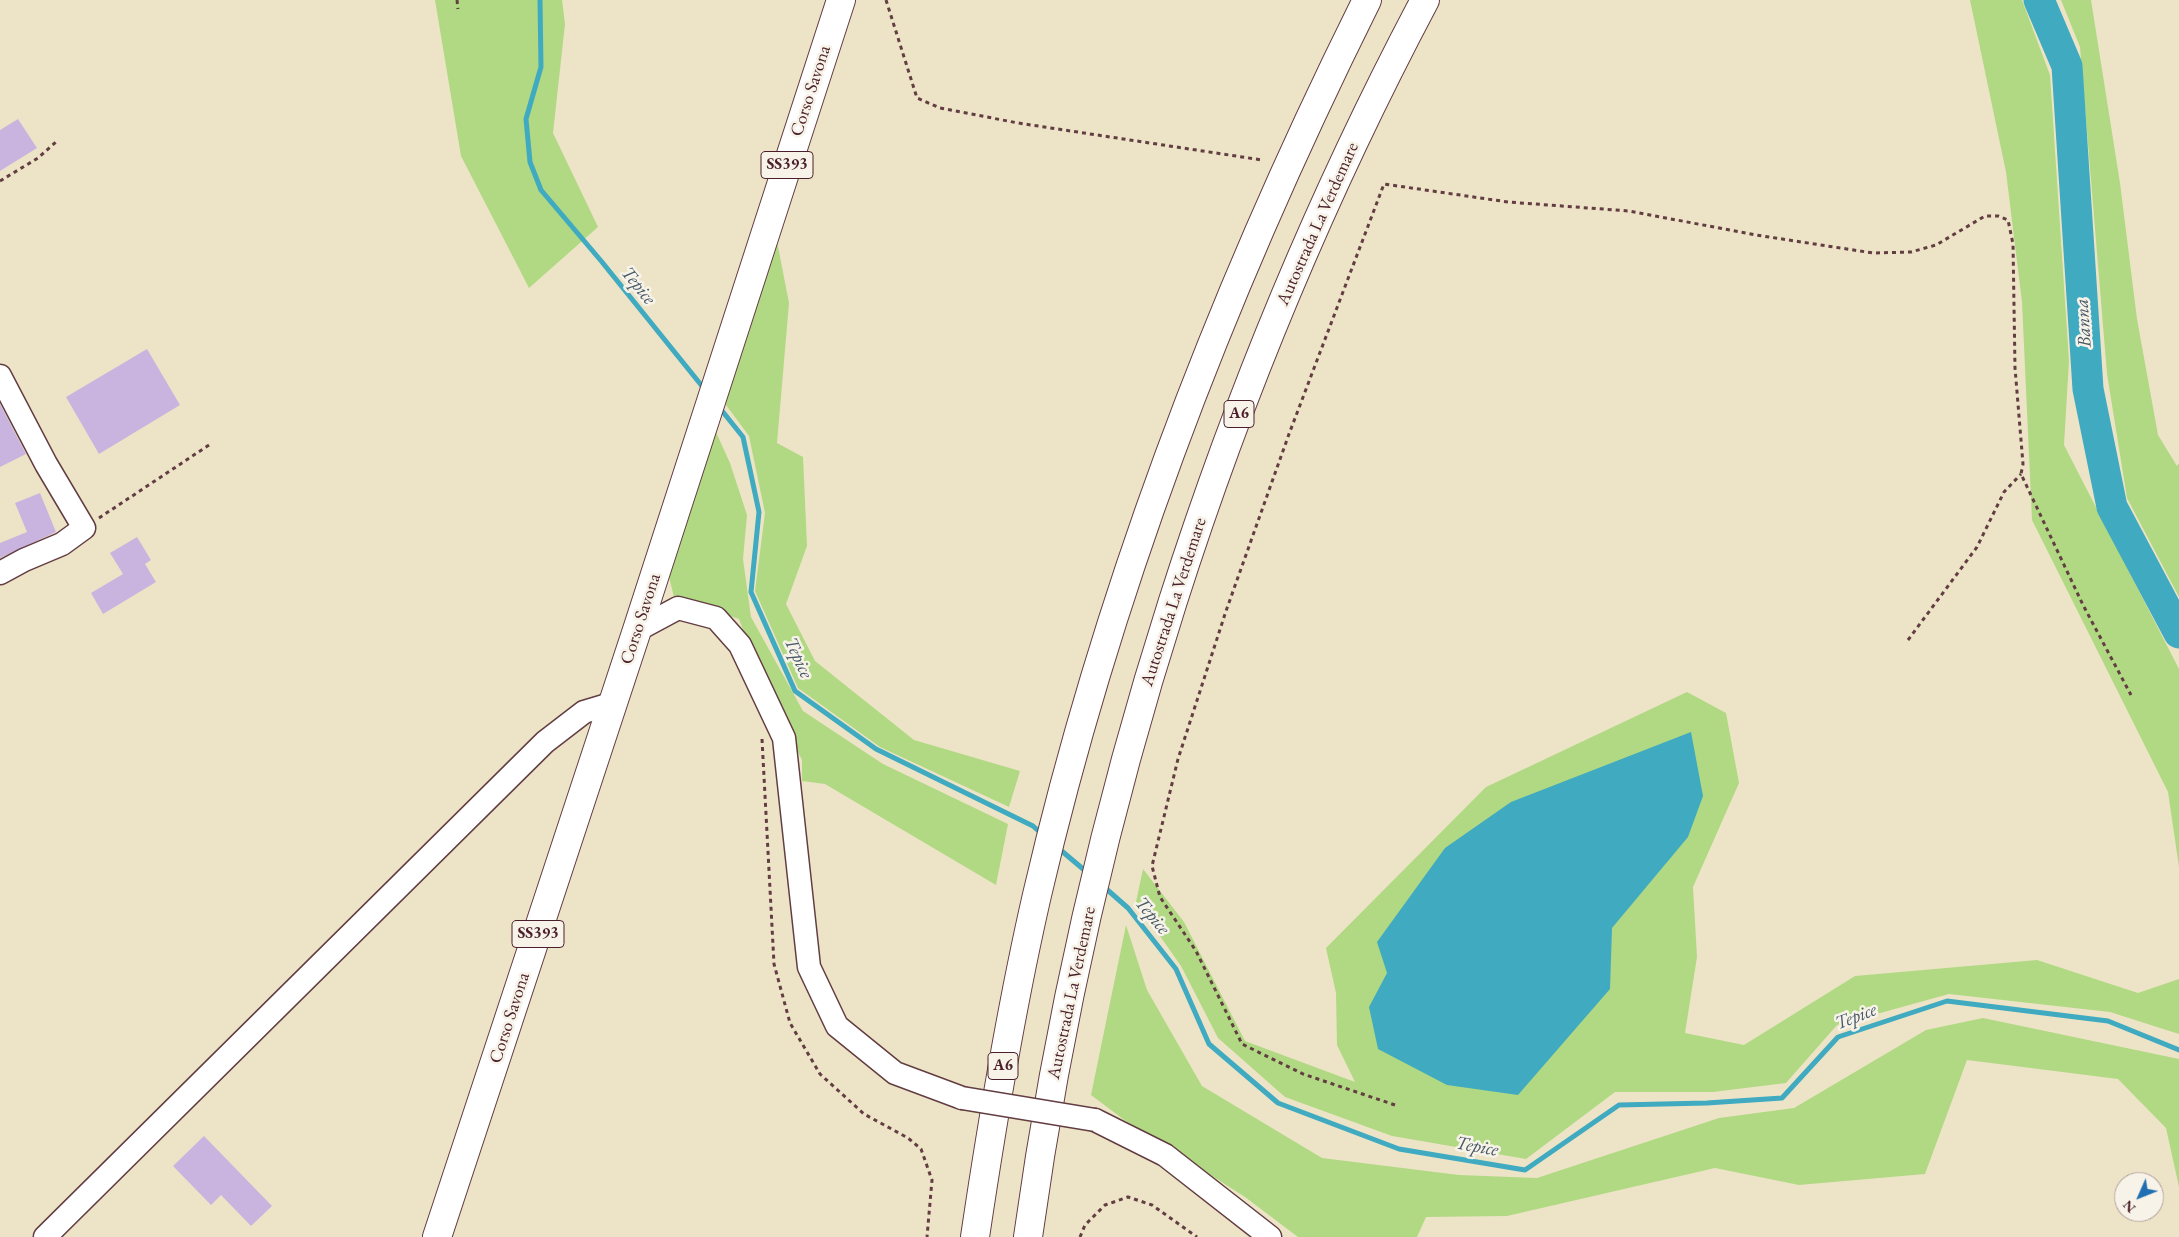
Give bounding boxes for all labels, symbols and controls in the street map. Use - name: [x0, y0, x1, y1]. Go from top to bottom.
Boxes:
- street label: Corso Savona: [786, 43, 836, 139]
- street label: Autostrada La Verdemare: [1272, 139, 1364, 309]
- road number: SS393: [761, 152, 813, 178]
- water label: Tepice: [616, 262, 660, 310]
- water label: Banna: [2071, 298, 2097, 348]
- road number: A6: [1224, 400, 1254, 428]
- street label: Autostrada La Verdemare: [1137, 515, 1211, 689]
- street label: Corso Savona: [616, 571, 666, 667]
- water label: Tepice: [779, 634, 817, 682]
- water label: Tepice: [1130, 892, 1174, 940]
- street label: Autostrada La Verdemare: [1043, 905, 1101, 1081]
- road number: SS393: [512, 921, 564, 948]
- street label: Corso Savona: [485, 970, 535, 1066]
- water label: Tepice: [1832, 999, 1880, 1035]
- road number: A6: [988, 1052, 1018, 1080]
- water label: Tepice: [1454, 1132, 1500, 1162]
- north arrow: [2114, 1172, 2164, 1222]
- text: N: [2119, 1196, 2139, 1217]

